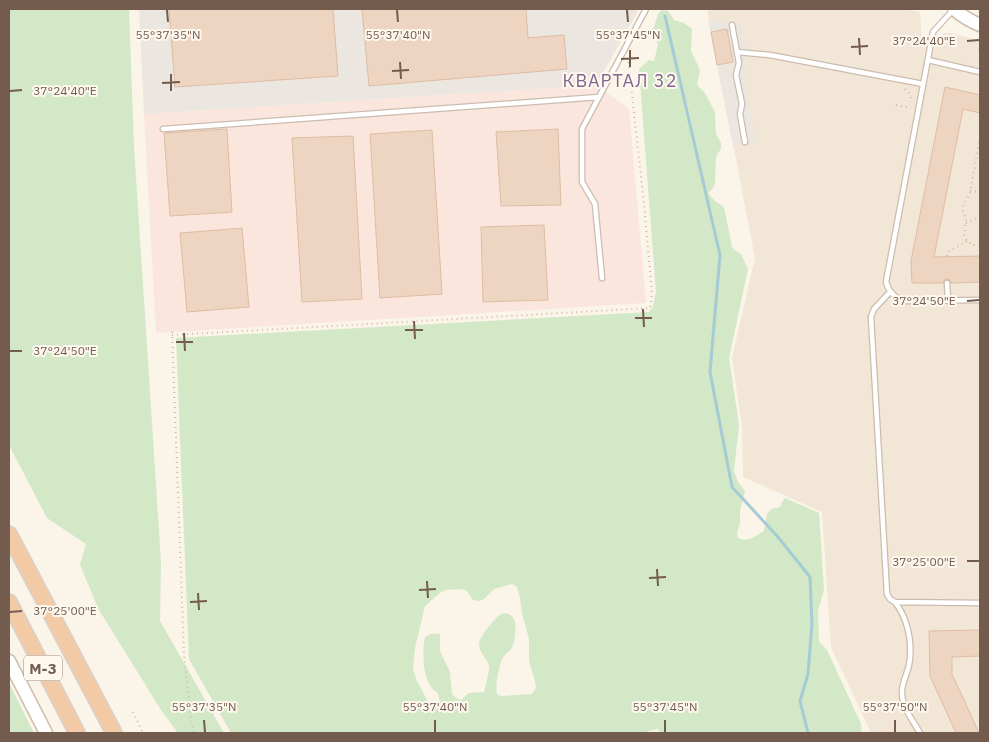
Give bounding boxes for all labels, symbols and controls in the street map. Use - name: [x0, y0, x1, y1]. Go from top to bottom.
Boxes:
- text: 55°37'35"N: [135, 27, 201, 42]
- text: 55°37'40"N: [365, 27, 431, 42]
- text: 55°37'45"N: [595, 27, 661, 42]
- text: 37°24'40"E: [892, 33, 956, 48]
- district label: КВАРТАЛ 32: [563, 69, 677, 92]
- text: 37°24'40"E: [33, 83, 97, 98]
- text: 37°24'50"E: [892, 293, 956, 308]
- text: 37°24'50"E: [33, 343, 97, 358]
- text: 37°25'00"E: [892, 554, 956, 569]
- text: 37°25'00"E: [33, 603, 97, 618]
- road number: М-3: [24, 656, 62, 680]
- text: 55°37'35"N: [171, 699, 237, 714]
- text: 55°37'40"N: [402, 699, 468, 714]
- text: 55°37'45"N: [632, 699, 698, 714]
- text: 55°37'50"N: [862, 699, 928, 714]

